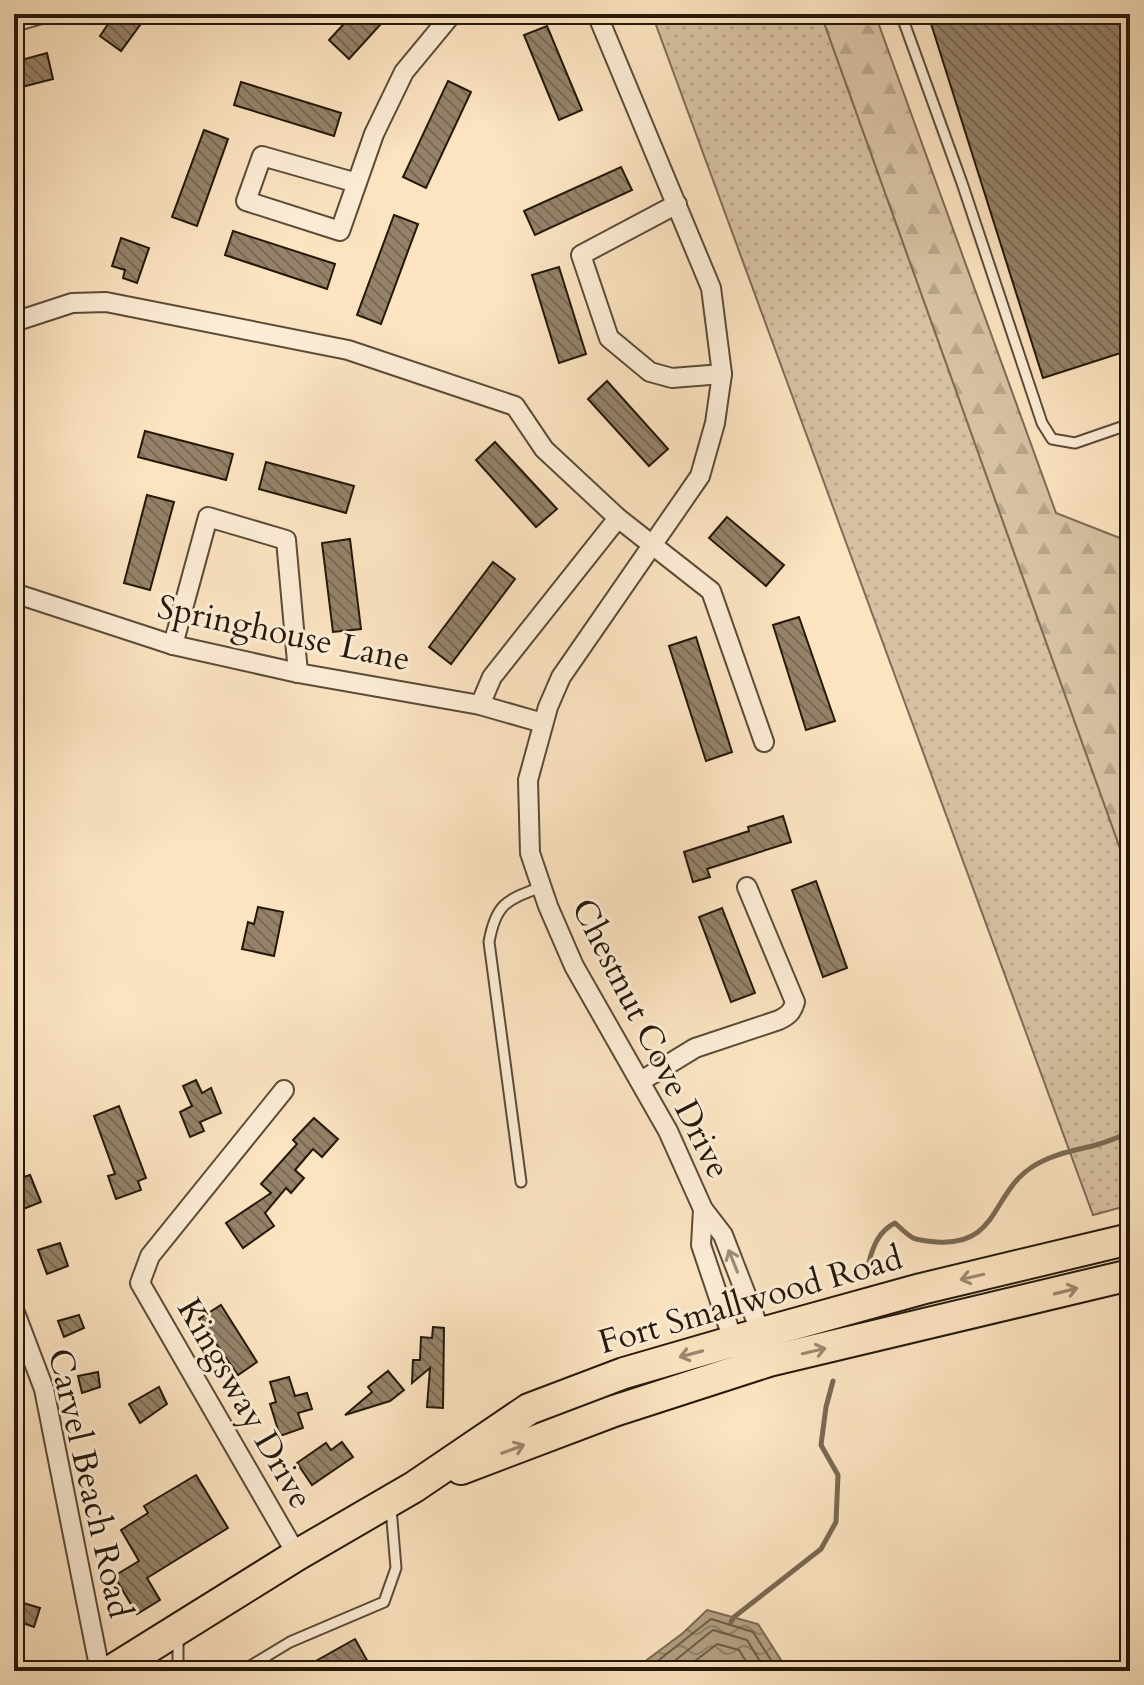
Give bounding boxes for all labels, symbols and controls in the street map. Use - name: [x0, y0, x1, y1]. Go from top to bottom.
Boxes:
- street label: Springhouse Lane: [153, 584, 414, 682]
- street label: Chestnut Cove Drive: [561, 891, 742, 1186]
- street label: Fort Smallwood Road: [593, 1235, 907, 1365]
- one-way arrow: [725, 1249, 740, 1274]
- one-way arrow: [960, 1270, 986, 1285]
- one-way arrow: [1053, 1282, 1079, 1297]
- street label: Kingsway Drive: [166, 1290, 324, 1517]
- one-way arrow: [800, 1343, 826, 1358]
- street label: Carvel Beach Road: [37, 1344, 143, 1622]
- one-way arrow: [679, 1347, 705, 1362]
- one-way arrow: [500, 1441, 525, 1455]

